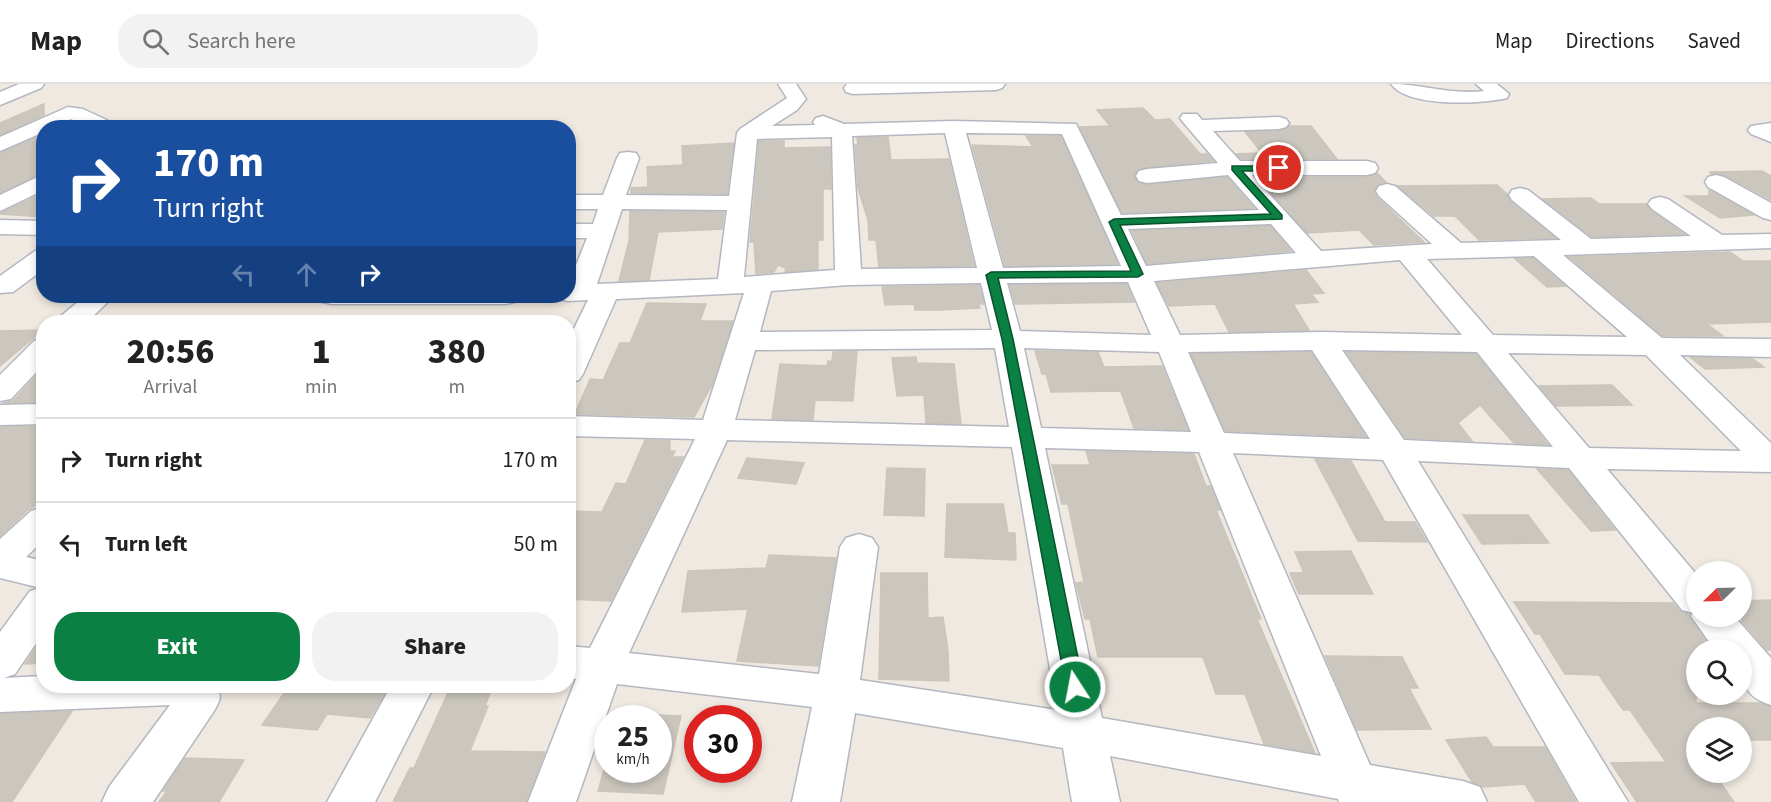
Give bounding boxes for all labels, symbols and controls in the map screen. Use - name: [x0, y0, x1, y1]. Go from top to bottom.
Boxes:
- search box: [118, 14, 538, 68]
- text: Map: [30, 21, 82, 61]
- icon: search: [139, 25, 172, 58]
- text: Search here: [187, 25, 296, 57]
- text: Map: [1495, 26, 1533, 56]
- text: Directions: [1566, 26, 1654, 56]
- text: Saved: [1687, 26, 1741, 56]
- text: 170 m: [153, 133, 264, 193]
- pin: [1253, 142, 1304, 193]
- icon: right: [54, 144, 132, 222]
- icon: arrive: [1262, 151, 1295, 184]
- text: Turn right: [153, 189, 264, 228]
- icon: left: [227, 258, 260, 291]
- icon: ahead: [290, 258, 323, 291]
- icon: right: [353, 258, 386, 291]
- text: 20:56: [126, 326, 215, 377]
- text: 1: [312, 326, 331, 377]
- text: 380: [428, 326, 486, 377]
- text: Arrival: [144, 373, 197, 401]
- text: min: [305, 373, 337, 401]
- text: m: [448, 373, 465, 401]
- icon: right: [54, 444, 87, 477]
- text: Turn right: [105, 444, 202, 476]
- text: 170 m: [503, 444, 558, 476]
- icon: left: [54, 528, 87, 561]
- text: Turn left: [105, 528, 187, 560]
- text: 50 m: [513, 528, 558, 560]
- north arrow: [1686, 561, 1752, 627]
- map controls: [1686, 561, 1752, 783]
- button: Exit: [54, 612, 300, 681]
- button: Share: [312, 612, 558, 681]
- button: search: [1686, 639, 1752, 705]
- position arrow: [1043, 655, 1107, 719]
- speed limit sign: 30: [684, 705, 762, 783]
- text: 25: [617, 715, 649, 758]
- button: layers: [1686, 717, 1752, 783]
- text: km/h: [616, 749, 650, 770]

